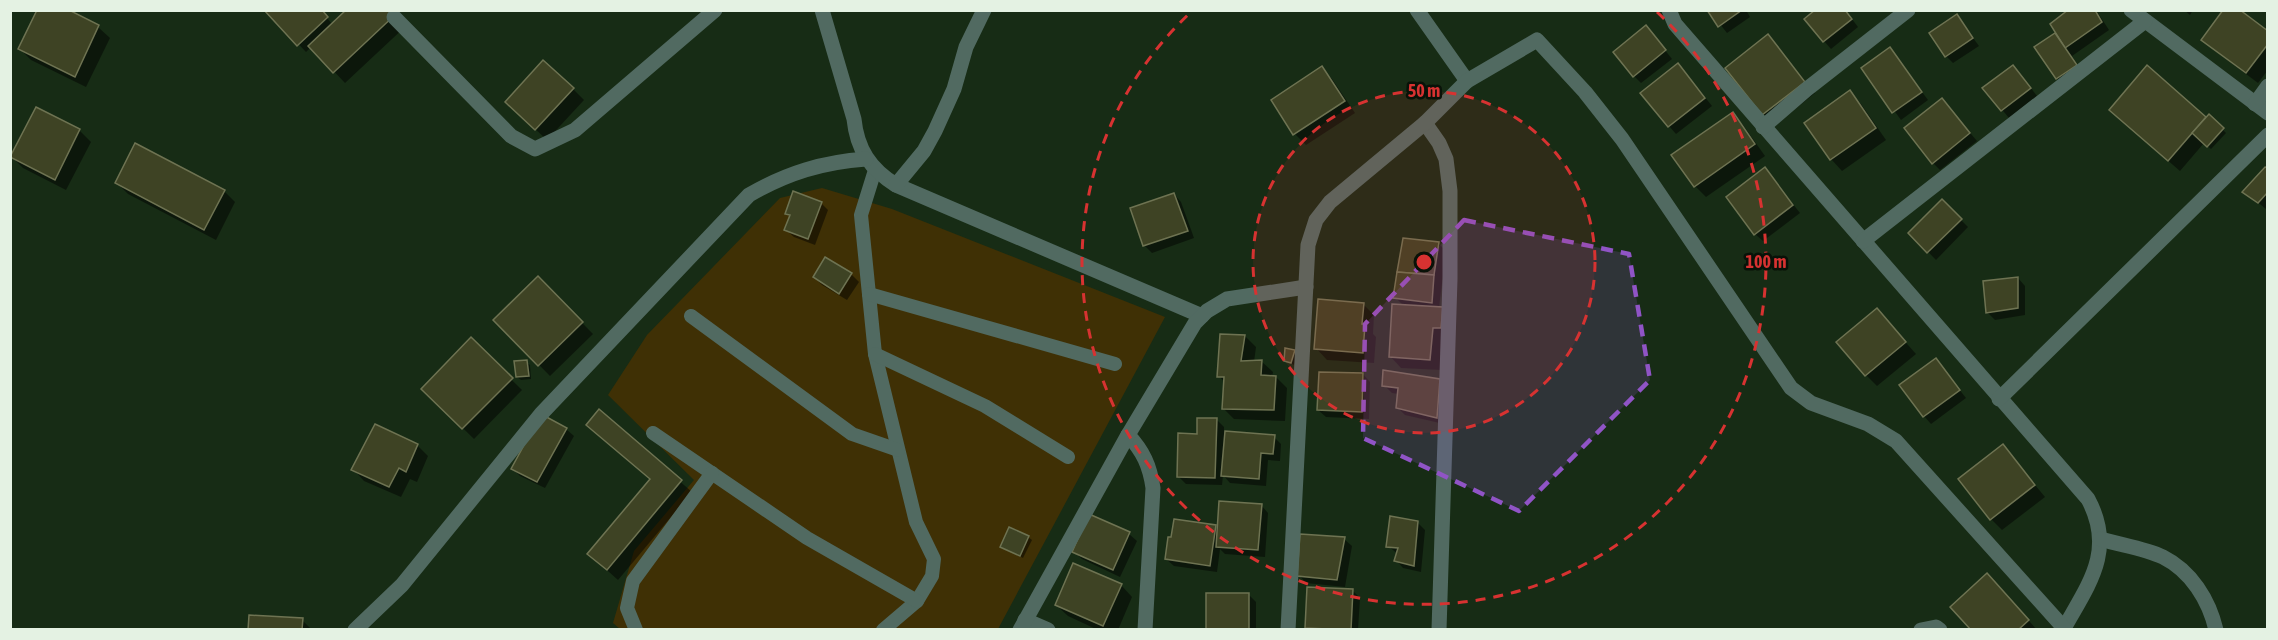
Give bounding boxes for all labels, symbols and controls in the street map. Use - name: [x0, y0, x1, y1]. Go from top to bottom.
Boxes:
- text: 50 m: [1408, 80, 1440, 101]
- text: 100 m: [1746, 251, 1786, 272]
- centre of rings: [1414, 252, 1434, 272]

